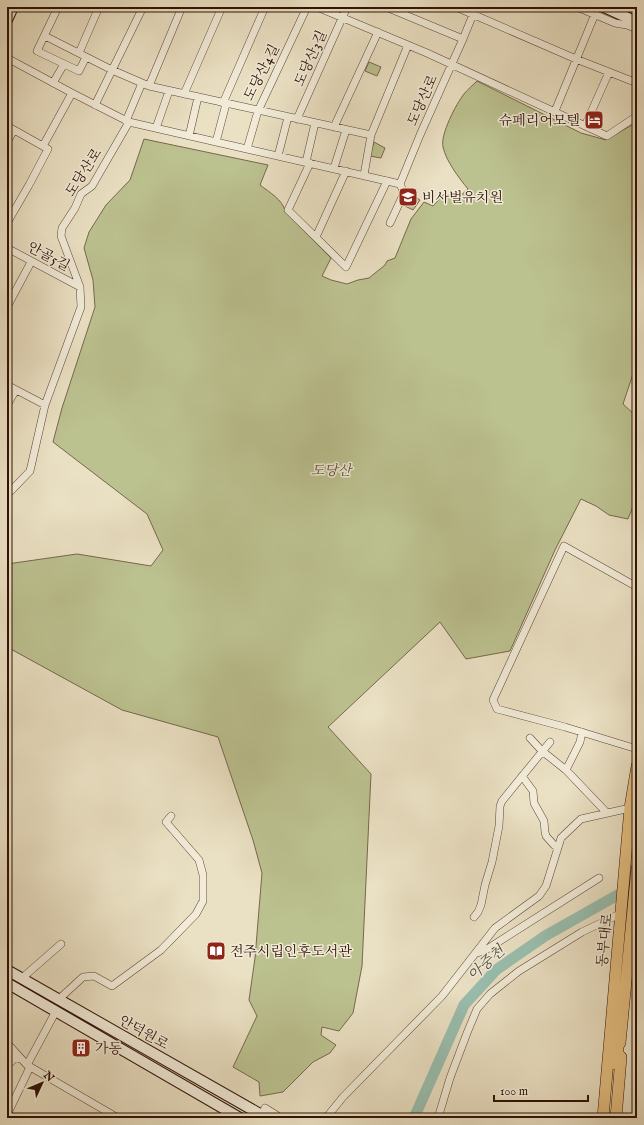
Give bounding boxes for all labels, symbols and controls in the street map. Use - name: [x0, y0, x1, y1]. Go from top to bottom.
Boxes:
- street label: 도당산3길: [291, 28, 331, 89]
- street label: 도당산4길: [240, 41, 284, 104]
- street label: 도당산로: [404, 72, 442, 129]
- hotel icon: 슈페리어모텔: [583, 109, 605, 131]
- place label: 슈페리어모텔: [499, 112, 580, 130]
- street label: 도당산로: [62, 145, 106, 200]
- school or university icon: 비사벌유치원: [397, 186, 419, 208]
- place label: 비사벌유치원: [422, 189, 503, 207]
- street label: 안골5길: [24, 238, 73, 276]
- park label: 도당산: [311, 462, 354, 480]
- street label: 동부대로: [593, 912, 617, 968]
- library icon: 전주시립인후도서관: [205, 940, 227, 962]
- water label: 아중천: [464, 941, 510, 985]
- place label: 전주시립인후도서관: [230, 943, 352, 961]
- street label: 안덕원로: [115, 1012, 172, 1054]
- building icon: 가동: [70, 1037, 92, 1059]
- place label: 가동: [95, 1040, 123, 1058]
- north arrow: [22, 1063, 62, 1103]
- text: N: [39, 1068, 57, 1085]
- scale bar: [494, 1077, 588, 1103]
- text: 100 m: [500, 1084, 528, 1099]

